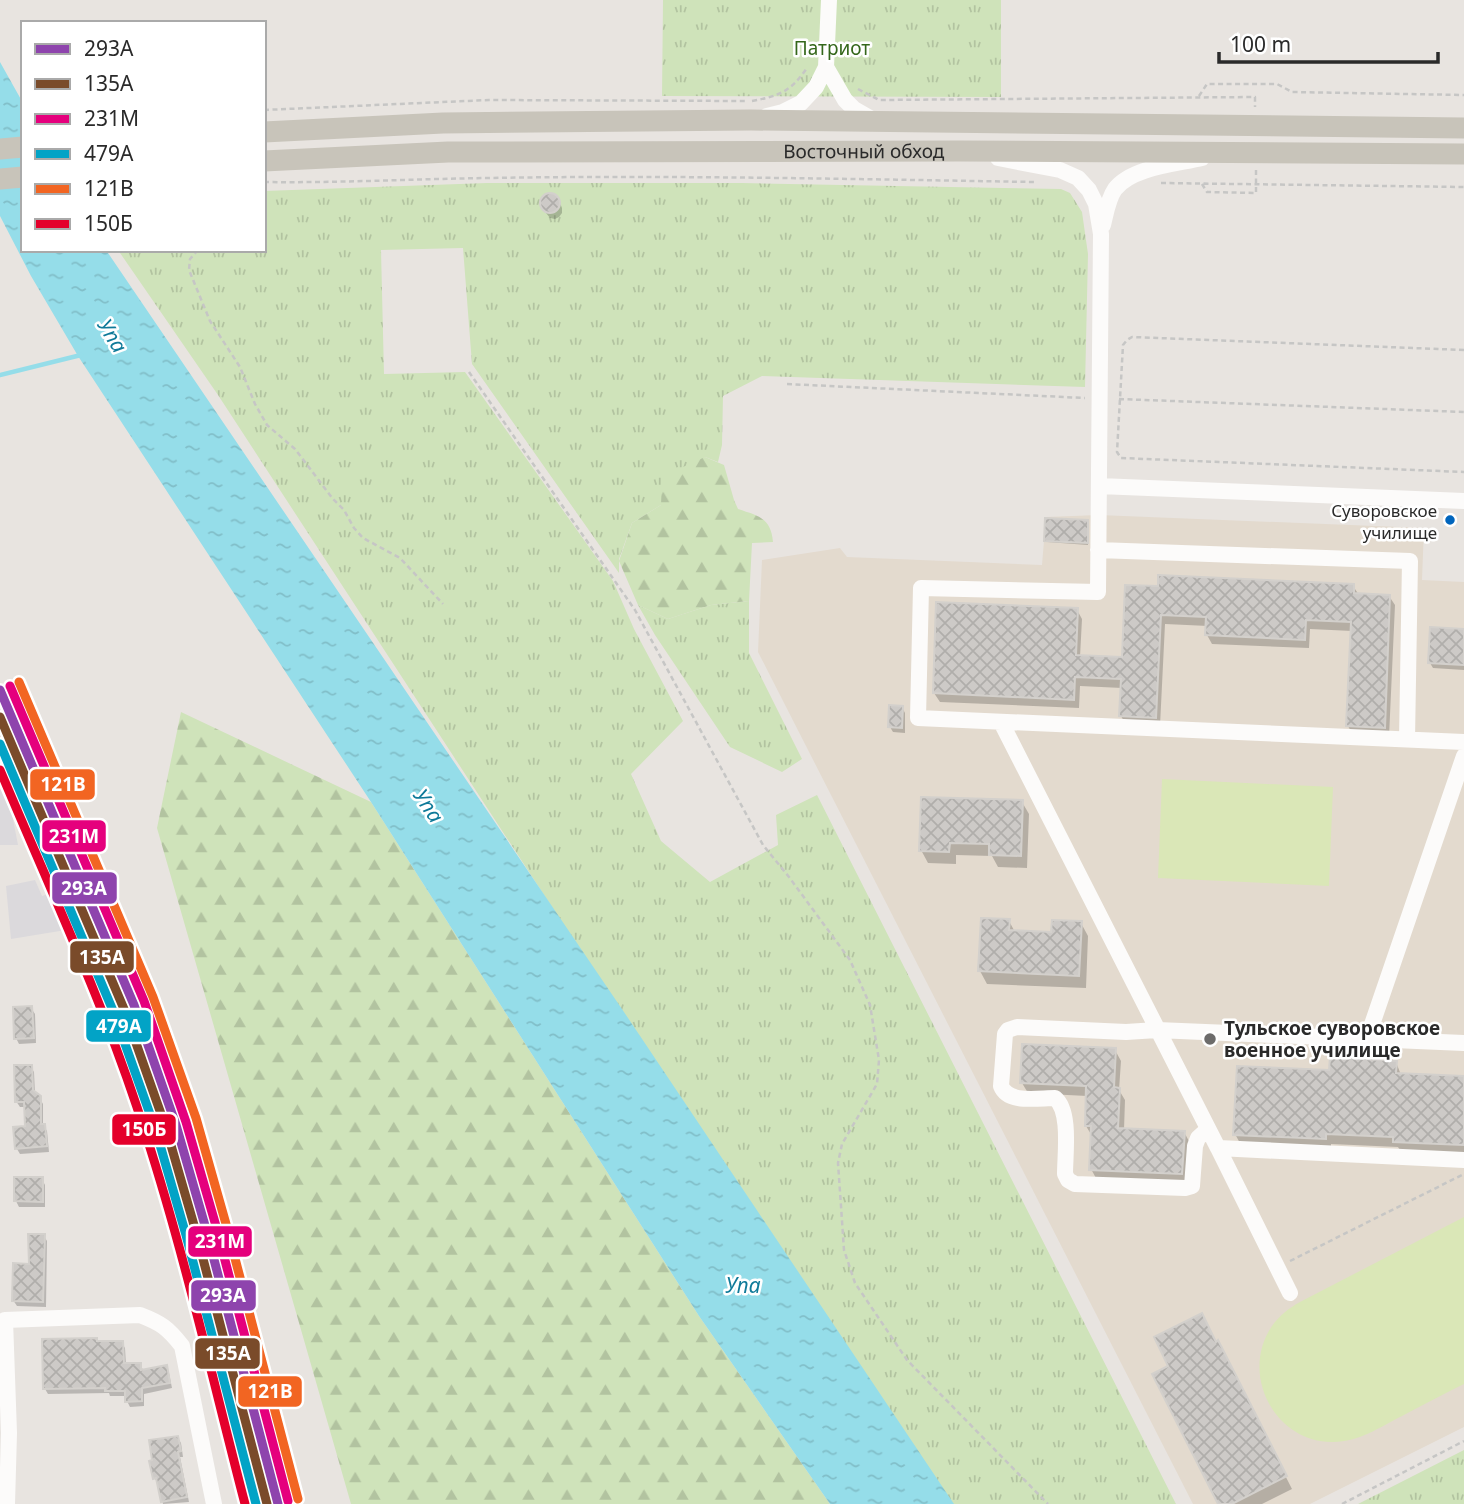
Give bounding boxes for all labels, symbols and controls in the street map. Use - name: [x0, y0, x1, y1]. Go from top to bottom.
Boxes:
- legend: [21, 21, 266, 252]
- scale bar: [1219, 21, 1438, 65]
- text: 100 m: [1230, 30, 1291, 58]
- text: 293А: [84, 34, 134, 62]
- park label: Патриот: [794, 35, 870, 61]
- text: 135А: [84, 69, 134, 97]
- text: 231М: [84, 104, 139, 132]
- street label: Восточный обход: [783, 138, 945, 164]
- text: 479А: [84, 139, 134, 167]
- text: 121В: [84, 174, 134, 202]
- text: 150Б: [84, 209, 133, 237]
- water label: Упа: [92, 313, 134, 358]
- place label: Суворовское училище: [1331, 499, 1437, 544]
- marker: Суворовское училище: [1443, 513, 1457, 527]
- line badge: 121В: [29, 768, 96, 801]
- text: 121В: [40, 771, 86, 797]
- water label: Упа: [407, 783, 450, 828]
- line badge: 231М: [41, 819, 107, 853]
- text: 231М: [49, 823, 99, 849]
- line badge: 293А: [51, 871, 118, 905]
- text: 293А: [61, 875, 108, 901]
- line badge: 135А: [69, 940, 135, 974]
- text: 135А: [79, 944, 126, 970]
- line badge: 479А: [85, 1009, 152, 1043]
- text: 479А: [96, 1013, 143, 1039]
- place label: Тульское суворовское военное училище: [1224, 1015, 1440, 1063]
- marker: Тульское суворовское военное училище: [1202, 1031, 1218, 1047]
- line badge: 150Б: [111, 1113, 177, 1146]
- text: 150Б: [122, 1116, 166, 1142]
- line badge: 231М: [187, 1225, 253, 1258]
- text: 231М: [195, 1228, 245, 1254]
- water label: Упа: [725, 1271, 761, 1299]
- line badge: 293А: [190, 1279, 257, 1312]
- text: 293А: [200, 1282, 247, 1308]
- line badge: 135А: [194, 1337, 261, 1370]
- text: 135А: [205, 1340, 252, 1366]
- line badge: 121В: [237, 1375, 303, 1408]
- text: 121В: [247, 1378, 293, 1404]

